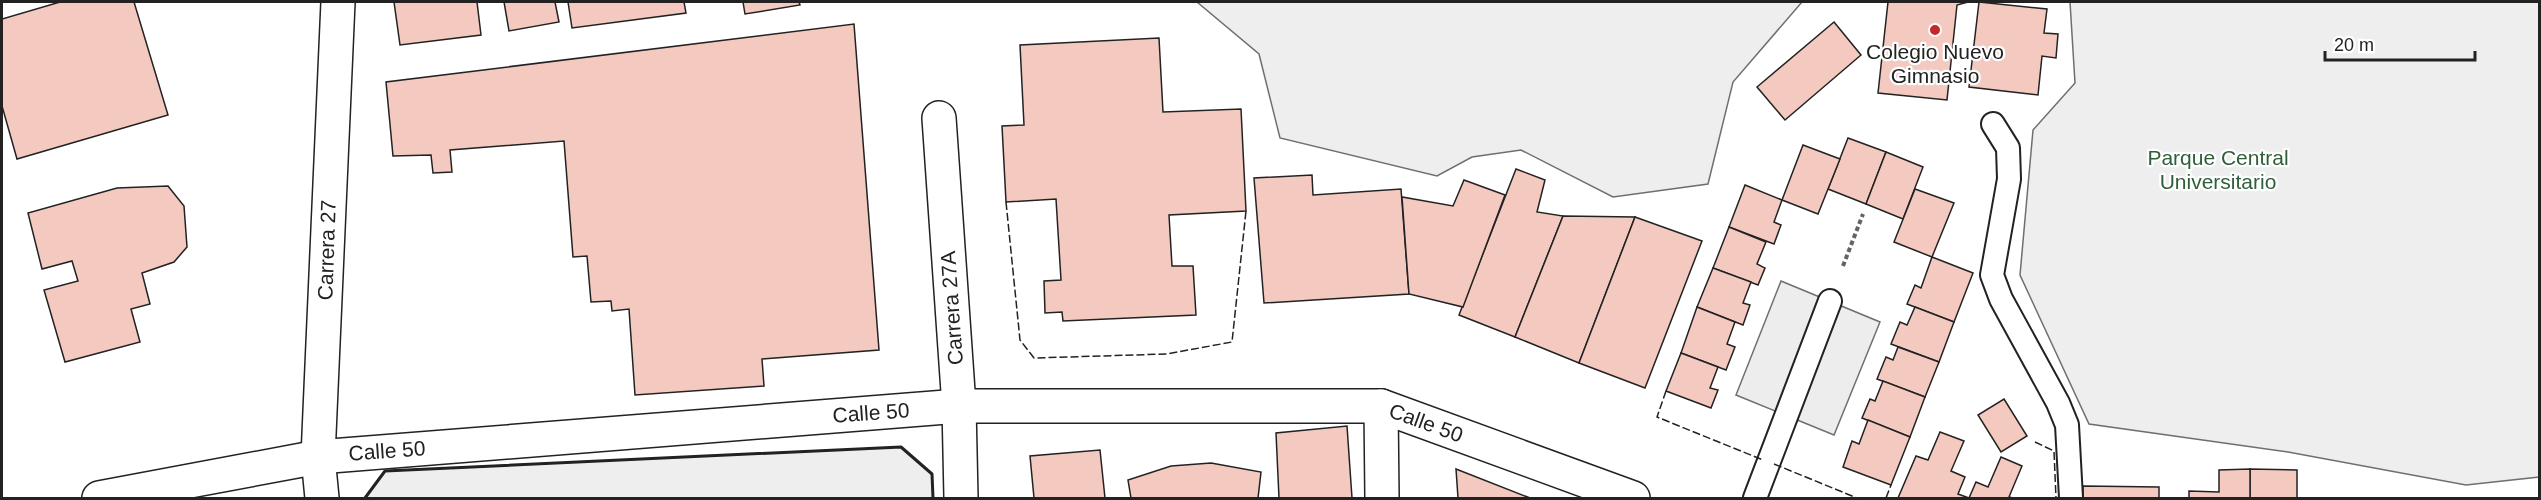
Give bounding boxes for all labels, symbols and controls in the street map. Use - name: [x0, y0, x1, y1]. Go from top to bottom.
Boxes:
- marker: Colegio Nuevo Gimnasio: [1928, 23, 1942, 37]
- scale bar: [2325, 24, 2475, 62]
- text: 20 m: [2334, 35, 2374, 55]
- place label: Colegio Nuevo Gimnasio: [1866, 40, 2004, 87]
- park label: Parque Central Universitario: [2147, 146, 2289, 193]
- street label: Carrera 27: [313, 199, 340, 301]
- street label: Carrera 27A: [936, 250, 967, 366]
- street label: Calle 50: [832, 398, 910, 427]
- street label: Calle 50: [1386, 399, 1466, 447]
- street label: Calle 50: [348, 436, 426, 465]

